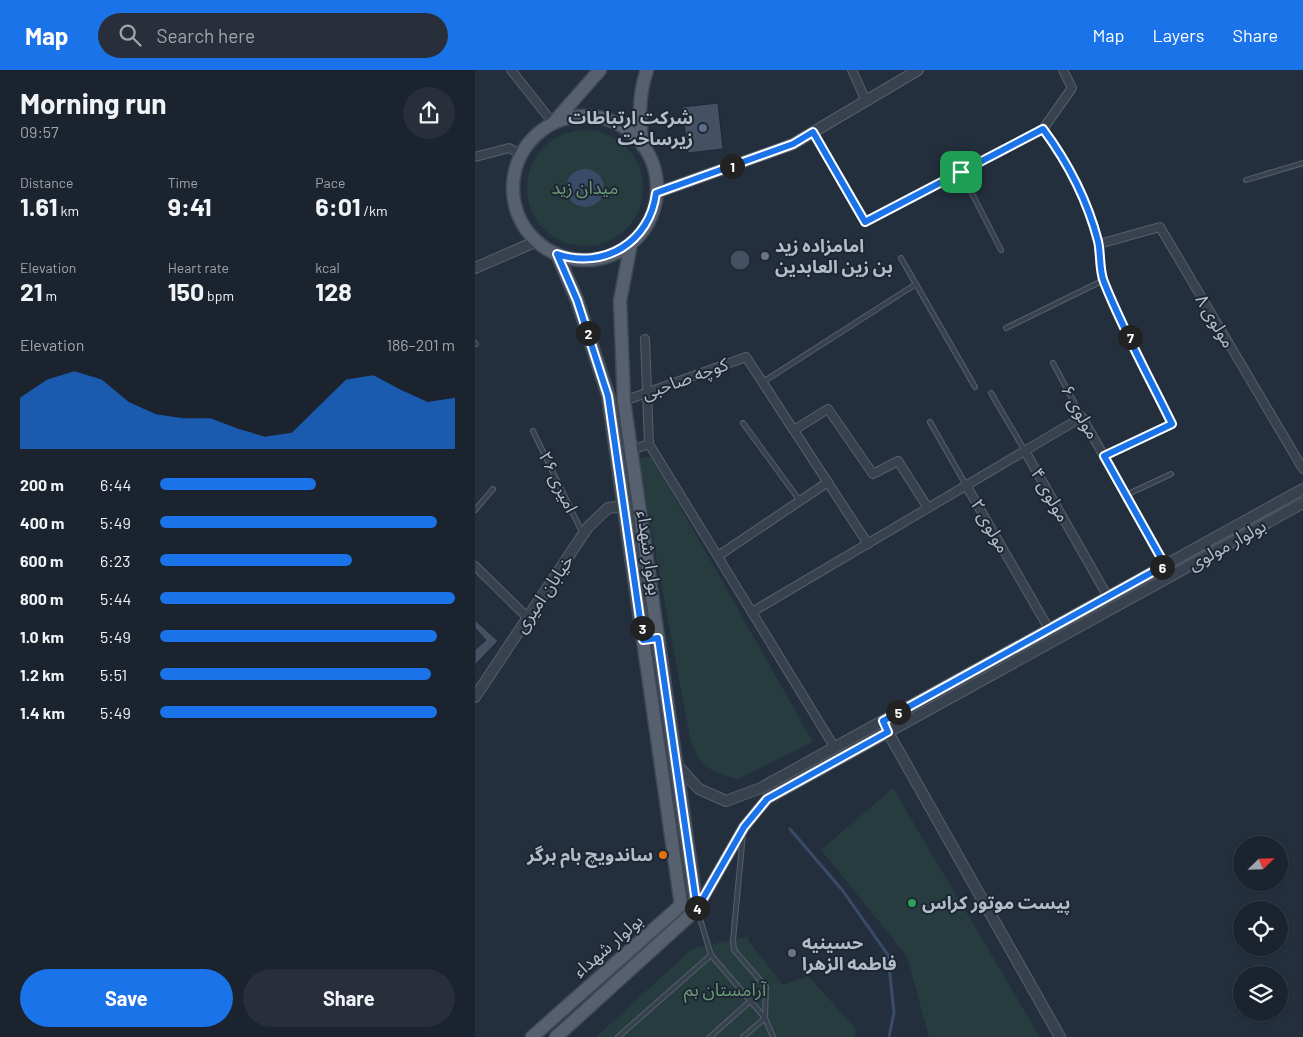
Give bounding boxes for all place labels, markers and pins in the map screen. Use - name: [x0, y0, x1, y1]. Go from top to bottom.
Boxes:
- place label: شرکت ارتباطات زیرساخت: [568, 106, 693, 150]
- marker: شرکت ارتباطات زیرساخت: [697, 122, 709, 134]
- pin: [940, 151, 982, 193]
- pin: 1: [719, 154, 745, 178]
- place label: امامزاده زید بن زین العابدین: [775, 234, 893, 278]
- marker: امامزاده زید بن زین العابدین: [759, 250, 771, 262]
- pin: 2: [575, 320, 601, 346]
- pin: 7: [1117, 324, 1143, 350]
- pin: 6: [1149, 554, 1175, 580]
- pin: 3: [629, 616, 655, 640]
- pin: 5: [885, 700, 911, 724]
- place label: ساندویچ بام برگر: [526, 843, 653, 868]
- marker: ساندویچ بام برگر: [657, 849, 669, 861]
- place label: پیست موتور کراس: [922, 891, 1070, 915]
- pin: 4: [685, 896, 709, 920]
- marker: پیست موتور کراس: [906, 897, 918, 909]
- place label: حسینیه فاطمه الزهرا: [802, 931, 897, 975]
- marker: حسینیه فاطمه الزهرا: [786, 947, 798, 959]

